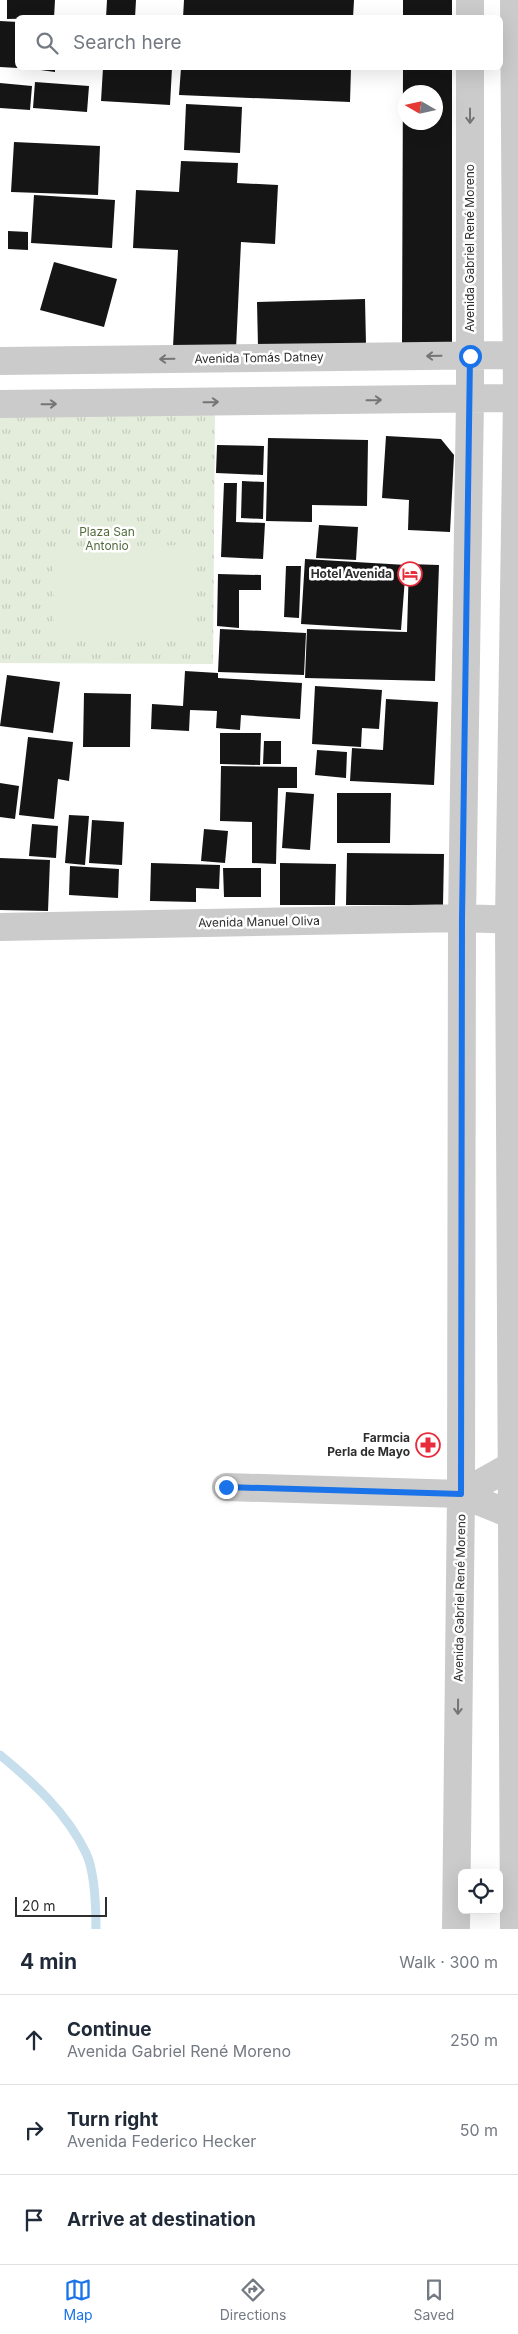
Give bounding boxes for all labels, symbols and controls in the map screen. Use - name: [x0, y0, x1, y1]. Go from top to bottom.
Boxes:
- search box: [15, 15, 503, 70]
- icon: search: [33, 29, 61, 57]
- text: Search here: [73, 31, 182, 54]
- north arrow: [398, 85, 443, 130]
- one-way arrow: [465, 108, 475, 124]
- street label: Avenida Gabriel René Moreno: [462, 164, 477, 332]
- route start: [459, 345, 482, 368]
- street label: Avenida Tomás Datney: [194, 349, 324, 366]
- one-way arrow: [427, 351, 443, 361]
- one-way arrow: [159, 354, 176, 364]
- one-way arrow: [365, 395, 381, 405]
- one-way arrow: [202, 397, 219, 407]
- one-way arrow: [40, 399, 56, 409]
- park label: Plaza San Antonio: [79, 524, 135, 553]
- hotel icon: Hotel Avenida: [397, 561, 423, 587]
- place label: Hotel Avenida: [311, 566, 392, 581]
- street label: Avenida Manuel Oliva: [198, 913, 320, 930]
- place label: Farmcia Perla de Mayo: [327, 1430, 410, 1459]
- pharmacy icon: Farmcia Perla de Mayo: [415, 1432, 441, 1458]
- route end: [215, 1476, 238, 1499]
- street label: Avenida Gabriel René Moreno: [451, 1514, 468, 1682]
- one-way arrow: [454, 1699, 463, 1715]
- map controls: [458, 1869, 503, 1914]
- button: locate: [458, 1869, 503, 1914]
- scale bar: [15, 1894, 108, 1917]
- text: 20 m: [22, 1897, 56, 1914]
- text: 4 min: [20, 1949, 77, 1974]
- text: Walk · 300 m: [399, 1952, 498, 1972]
- text: Continue: [67, 2018, 152, 2041]
- icon: ahead: [20, 2026, 48, 2054]
- text: 250 m: [450, 2030, 498, 2050]
- text: Avenida Gabriel René Moreno: [67, 2041, 291, 2061]
- text: Turn right: [67, 2108, 158, 2131]
- icon: right: [20, 2116, 48, 2144]
- text: 50 m: [460, 2120, 498, 2140]
- text: Avenida Federico Hecker: [67, 2131, 256, 2151]
- icon: arrive: [20, 2206, 48, 2234]
- text: Arrive at destination: [67, 2208, 256, 2231]
- tab: Map: [64, 2276, 93, 2323]
- tab: Directions: [220, 2276, 286, 2323]
- tab: Saved: [413, 2276, 454, 2323]

